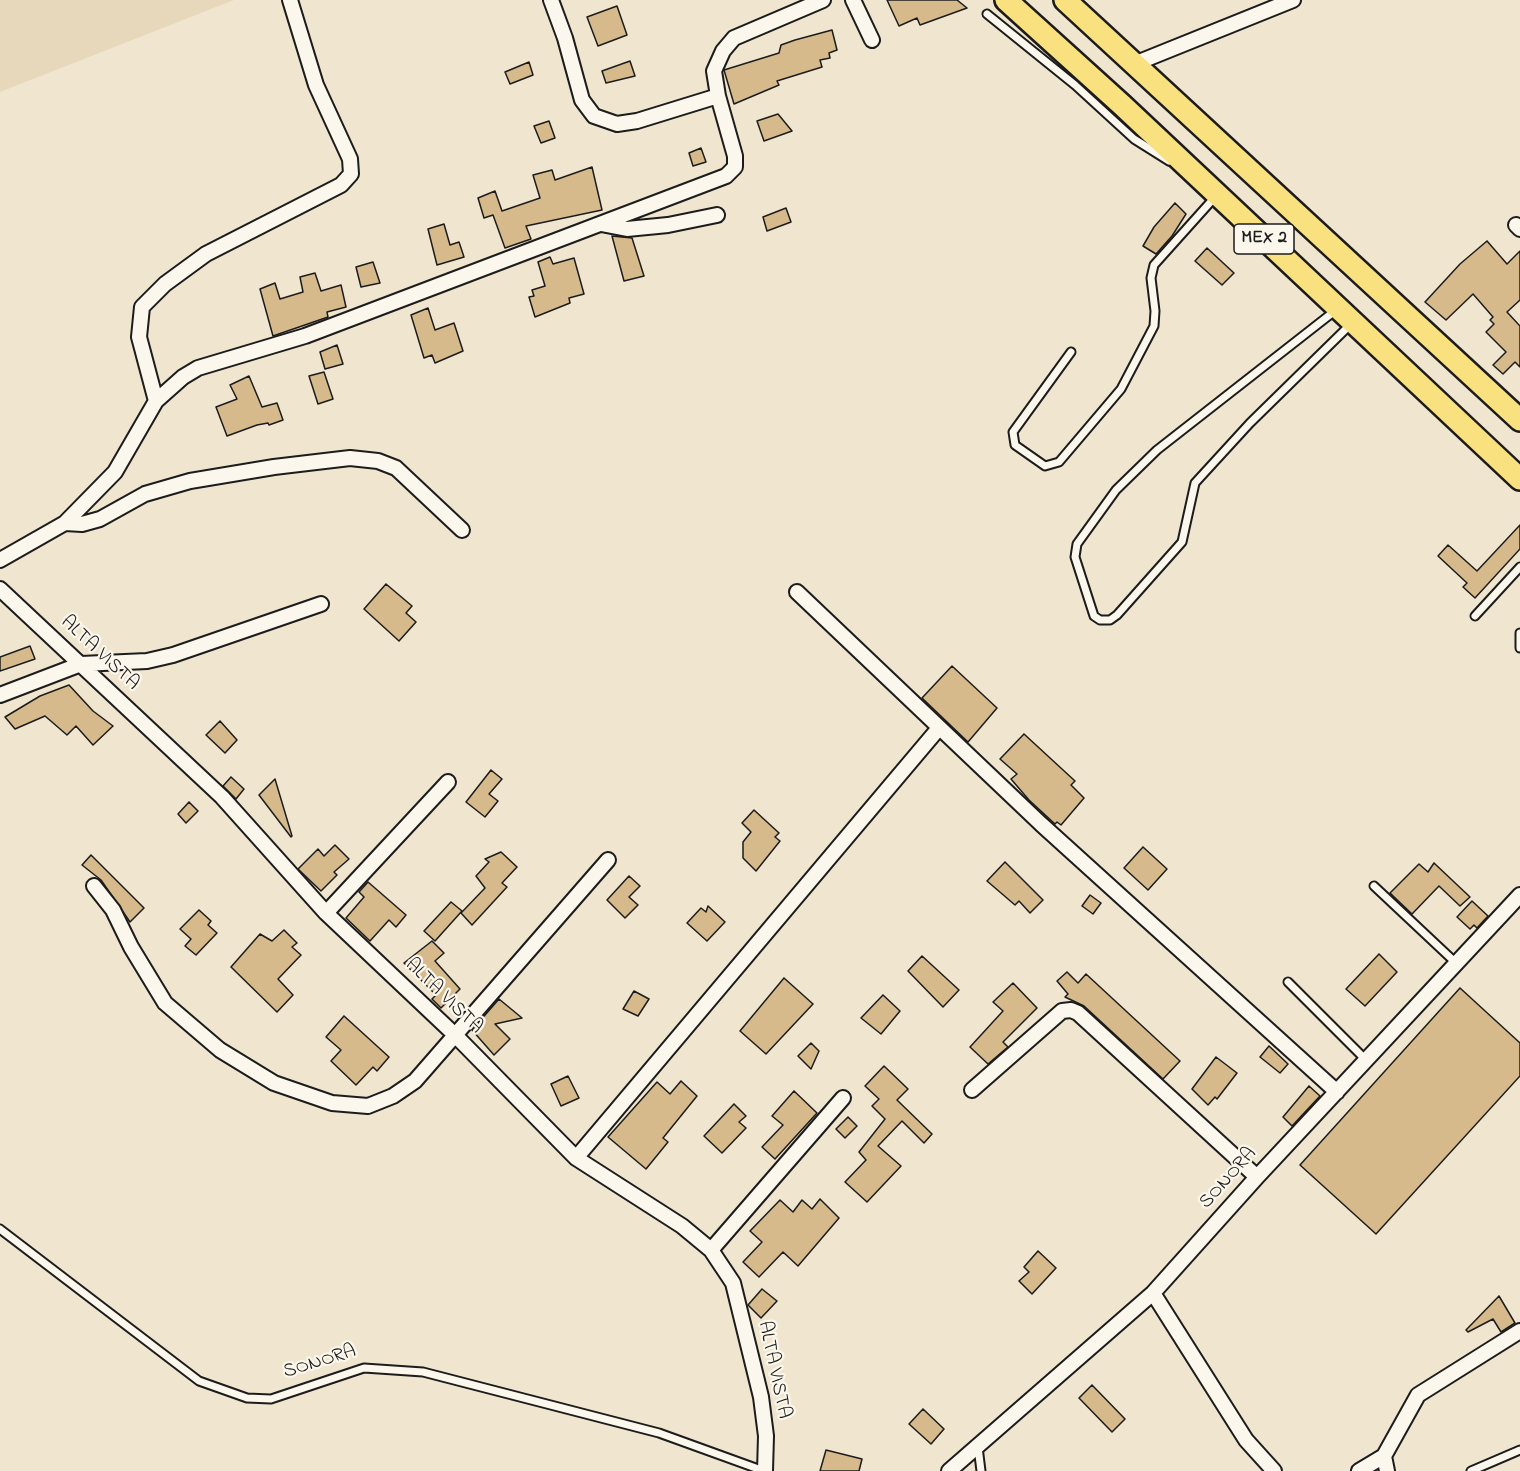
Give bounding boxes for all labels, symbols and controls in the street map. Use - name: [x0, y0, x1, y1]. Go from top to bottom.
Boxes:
- road number: MEX 2: [1234, 224, 1294, 254]
- street label: ALTA VISTA: [55, 611, 143, 697]
- street label: ALTA VISTA: [399, 954, 487, 1040]
- street label: SONORA: [1195, 1143, 1263, 1215]
- street label: ALTA VISTA: [751, 1319, 795, 1421]
- street label: SONORA: [281, 1341, 359, 1385]

